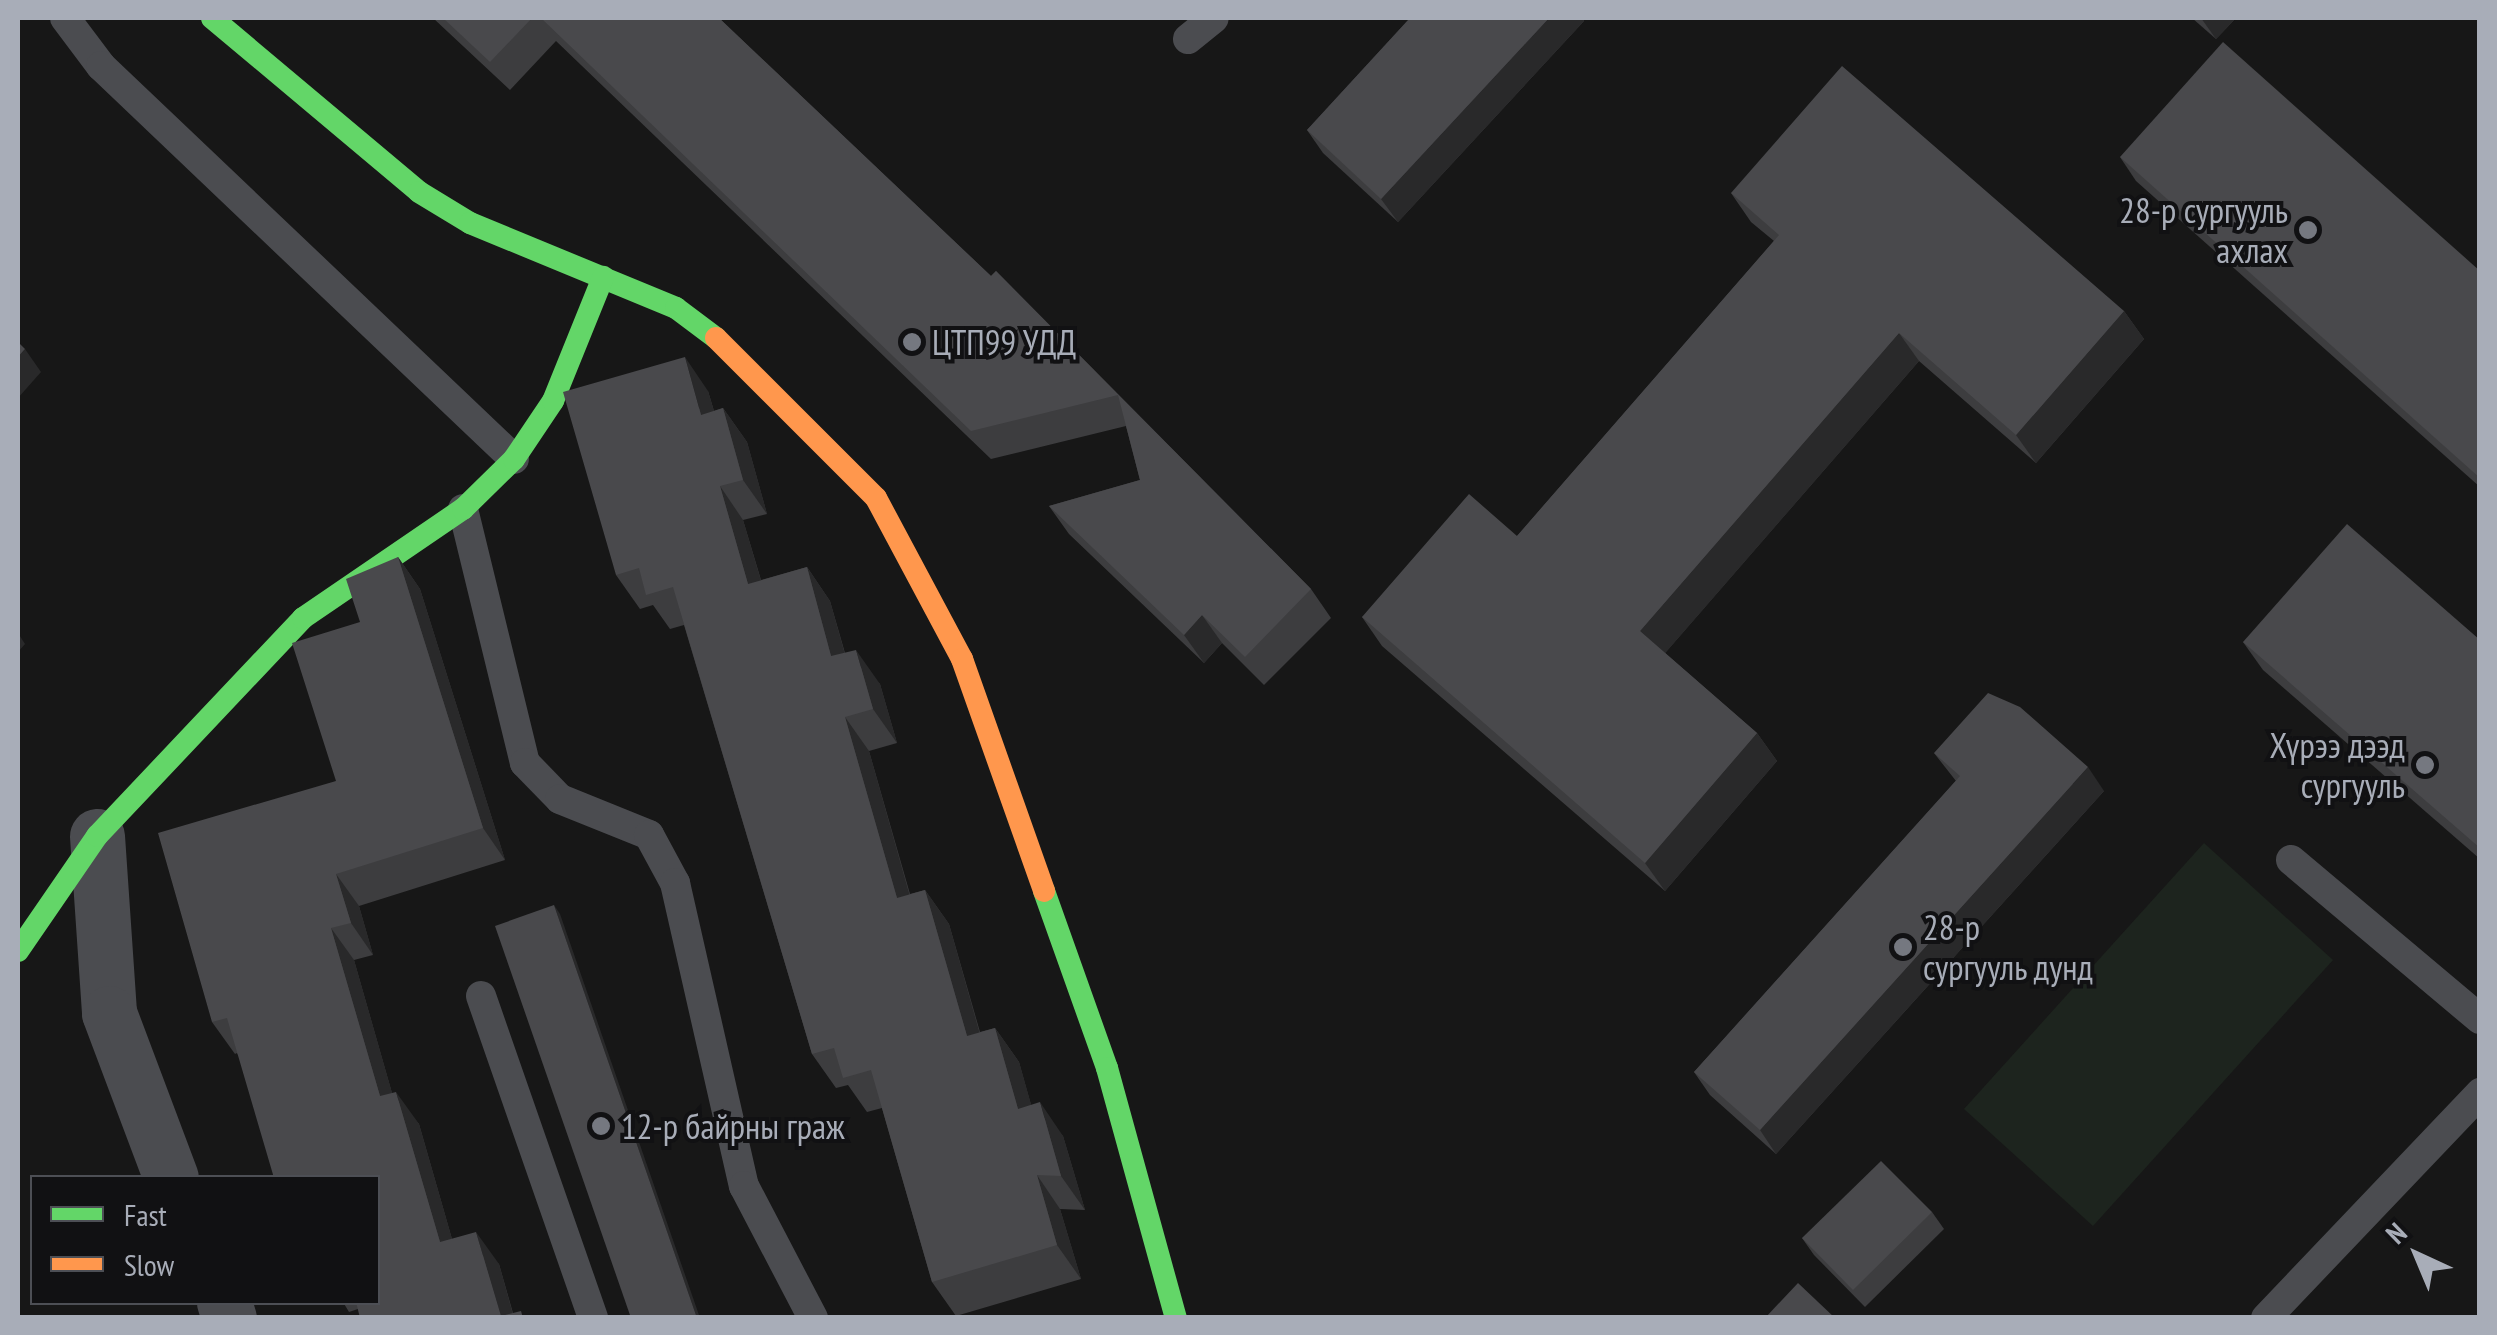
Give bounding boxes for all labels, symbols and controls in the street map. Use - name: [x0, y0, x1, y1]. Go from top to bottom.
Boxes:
- place label: 28-р сургууль ахлах: [2119, 189, 2288, 271]
- marker: 28-р сургууль ахлах: [2297, 219, 2319, 241]
- place label: ЦТП99 УДД: [932, 321, 1077, 363]
- marker: ЦТП99 УДД: [901, 331, 923, 353]
- place label: Хүрээ дээд сургууль: [2270, 724, 2405, 806]
- marker: Хүрээ дээд сургууль: [2414, 754, 2436, 776]
- place label: 28-р сургууль дунд: [1923, 906, 2094, 988]
- marker: 28-р сургууль дунд: [1892, 936, 1914, 958]
- place label: 12-р байрны граж: [621, 1105, 845, 1147]
- marker: 12-р байрны граж: [590, 1115, 612, 1137]
- legend: [30, 1175, 380, 1305]
- text: Fast: [124, 1195, 167, 1234]
- north arrow: [2367, 1205, 2467, 1305]
- text: N: [2378, 1214, 2414, 1252]
- text: Slow: [124, 1245, 174, 1284]

